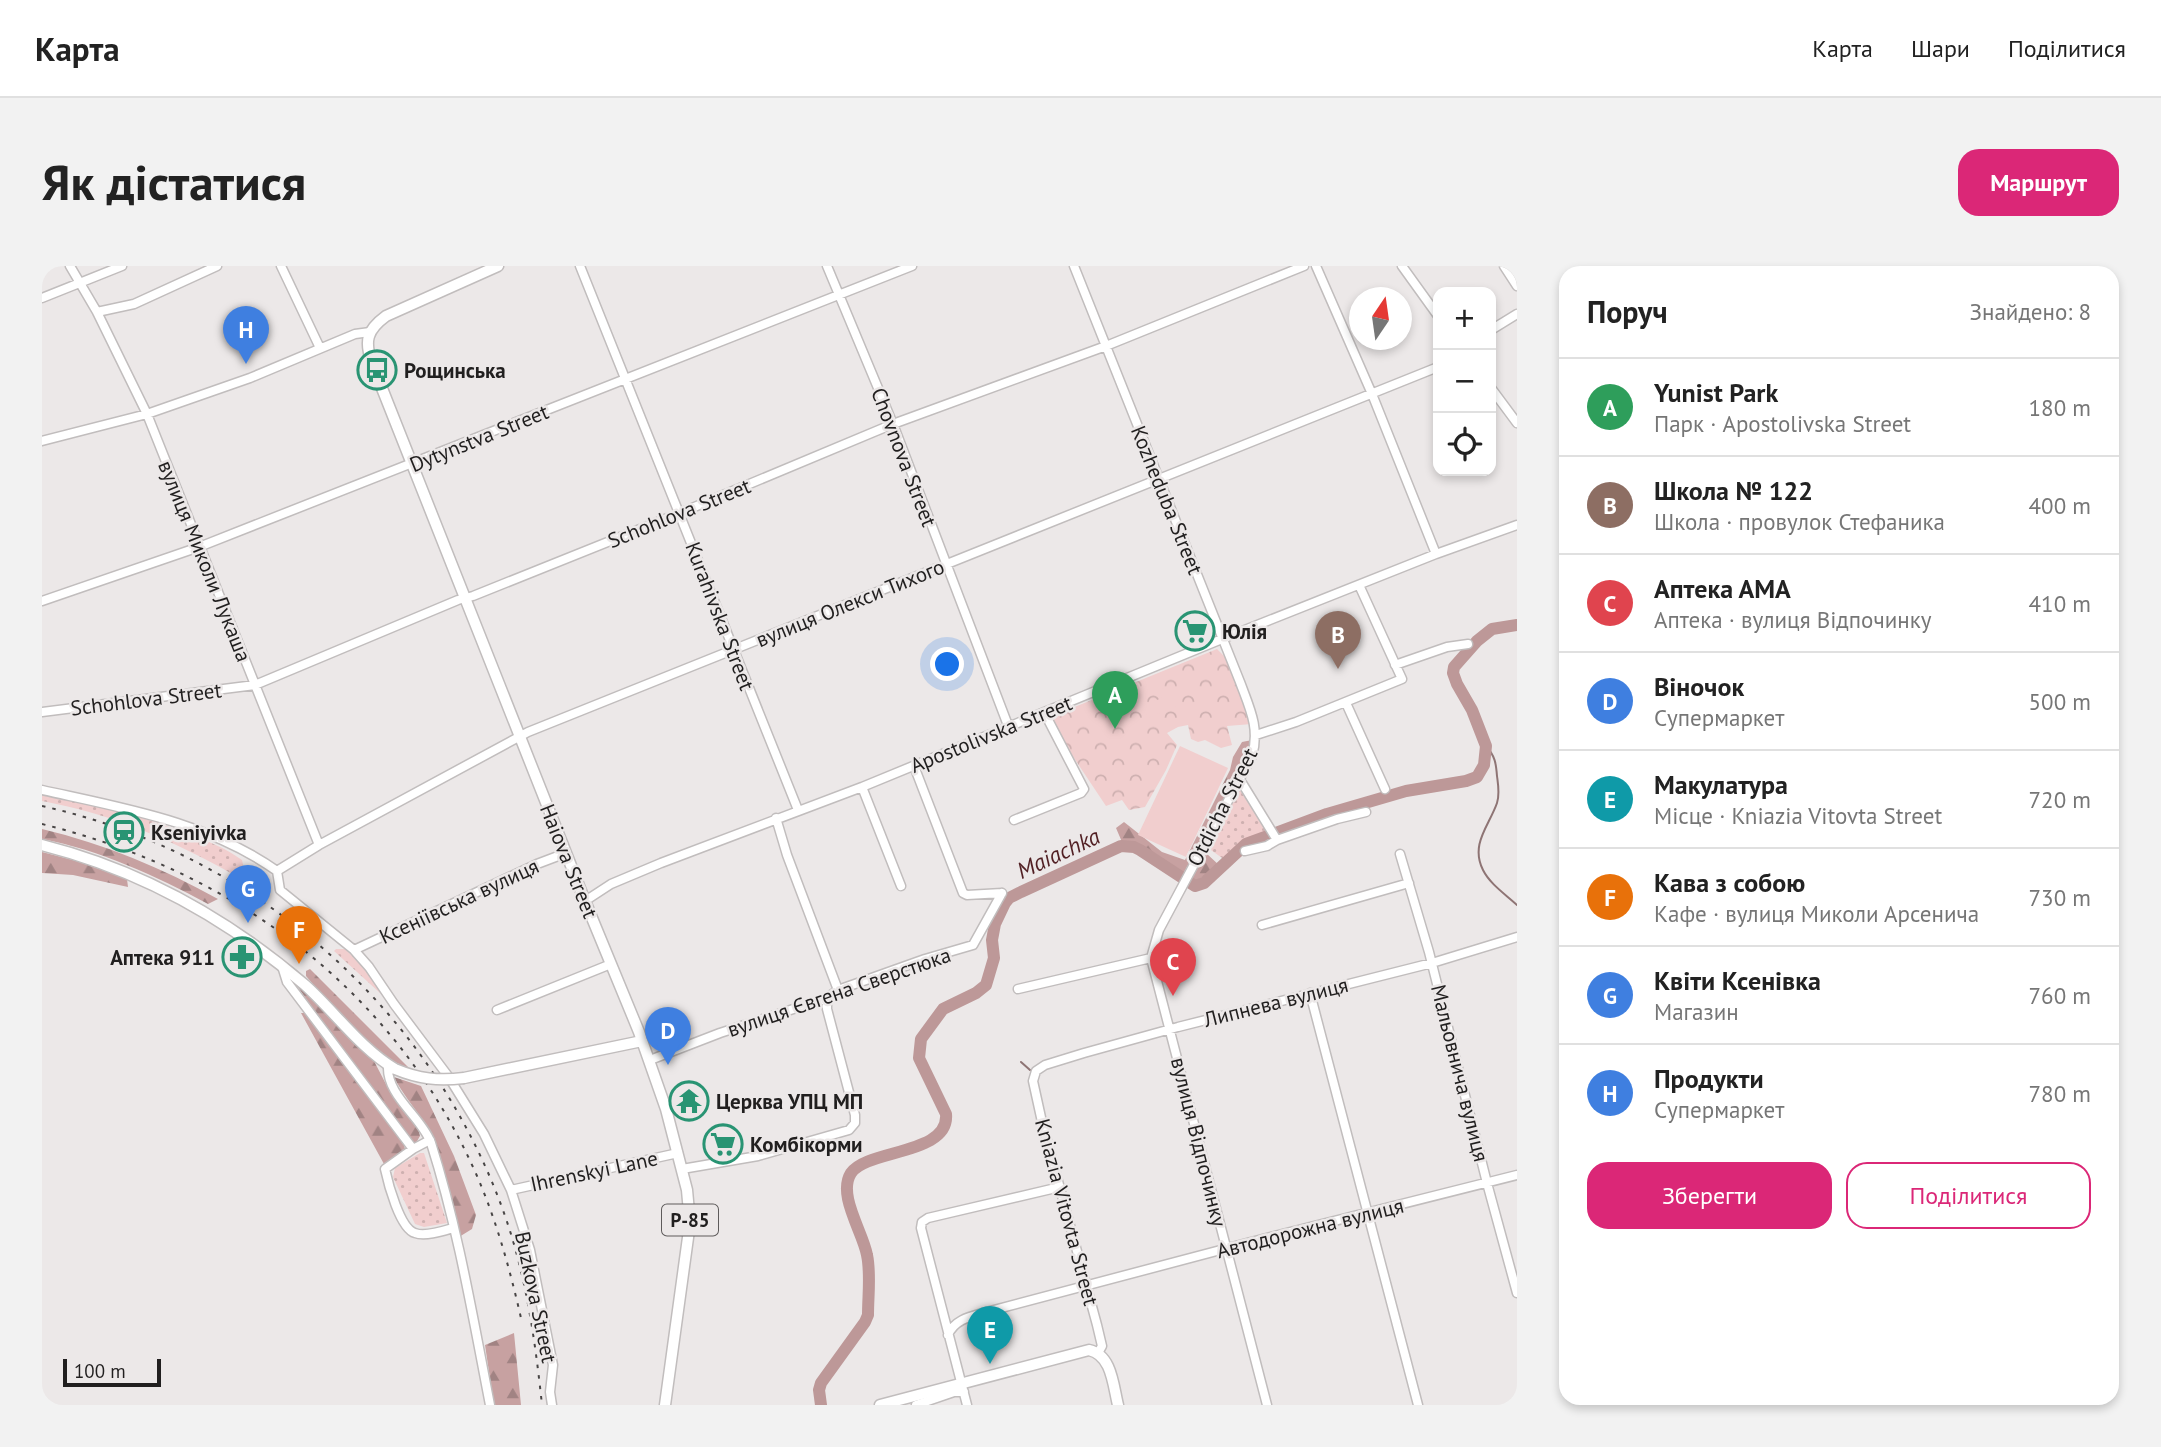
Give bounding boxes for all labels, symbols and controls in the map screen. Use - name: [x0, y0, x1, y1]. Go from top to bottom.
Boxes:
- text: Карта: [35, 27, 120, 70]
- text: Карта: [1812, 33, 1873, 64]
- text: Шари: [1911, 33, 1970, 64]
- text: Поділитися: [2008, 33, 2126, 64]
- button: Маршрут: [1958, 149, 2119, 216]
- text: Як дістатися: [42, 150, 306, 214]
- north arrow: [1349, 287, 1412, 350]
- map controls: [1433, 287, 1496, 476]
- button: +: [1433, 287, 1496, 350]
- text: Поруч: [1587, 292, 1668, 331]
- text: Знайдено: 8: [1970, 297, 2091, 326]
- pin: H: [223, 306, 269, 364]
- bus stop icon: Рощинська: [356, 349, 398, 391]
- button: −: [1433, 350, 1496, 413]
- place label: Рощинська: [404, 357, 506, 384]
- text: Yunist Park: [1654, 376, 1778, 409]
- street label: Chovnova Street: [865, 384, 943, 530]
- text: A: [1603, 393, 1617, 422]
- text: 180 m: [2029, 393, 2091, 422]
- street label: Dytynstva Street: [406, 398, 552, 478]
- text: Парк · Apostolivska Street: [1654, 409, 1911, 438]
- button: locate: [1433, 413, 1496, 476]
- street label: Kozheduba Street: [1125, 422, 1209, 578]
- street label: вулиця Миколи Лукаша: [152, 456, 258, 666]
- street label: Schohlova Street: [604, 472, 754, 554]
- text: Школа № 122: [1654, 474, 1813, 507]
- text: B: [1603, 491, 1617, 520]
- text: 400 m: [2029, 491, 2091, 520]
- text: Школа · провулок Стефаника: [1654, 507, 1945, 536]
- street label: Kurahivska Street: [679, 538, 761, 694]
- street label: вулиця Олекси Тихого: [752, 553, 948, 653]
- text: Аптека АМА: [1654, 572, 1791, 605]
- text: C: [1604, 589, 1616, 618]
- text: 410 m: [2029, 589, 2091, 618]
- text: Аптека · вулиця Відпочинку: [1654, 605, 1931, 634]
- supermarket icon: Юлія: [1174, 610, 1216, 652]
- pin: B: [1315, 611, 1361, 669]
- place label: Юлія: [1222, 618, 1267, 645]
- your location: [930, 647, 964, 681]
- text: Віночок: [1654, 670, 1744, 703]
- pin: A: [1092, 671, 1138, 729]
- street label: Schohlova Street: [69, 676, 223, 722]
- text: D: [1603, 687, 1617, 716]
- text: 500 m: [2029, 687, 2091, 716]
- street label: Apostolivska Street: [906, 689, 1076, 779]
- text: Супермаркет: [1654, 703, 1784, 732]
- street label: Otdicha Street: [1181, 743, 1263, 871]
- text: Макулатура: [1654, 768, 1788, 801]
- text: E: [1604, 785, 1616, 814]
- text: 720 m: [2029, 785, 2091, 814]
- street label: Haiova Street: [534, 800, 604, 922]
- text: Місце · Kniazia Vitovta Street: [1654, 801, 1942, 830]
- station icon: Kseniyivka: [103, 811, 145, 853]
- place label: Kseniyivka: [151, 819, 247, 846]
- water label: Maiachka: [1012, 821, 1104, 885]
- street label: Ксеніївська вулиця: [375, 852, 543, 950]
- pin: G: [225, 865, 271, 923]
- text: Кава з собою: [1654, 866, 1805, 899]
- text: F: [1604, 883, 1616, 912]
- text: 730 m: [2029, 883, 2091, 912]
- text: Кафе · вулиця Миколи Арсенича: [1654, 899, 1979, 928]
- pin: F: [276, 906, 322, 964]
- pharmacy icon: Аптека 911: [221, 936, 263, 978]
- pin: C: [1150, 938, 1196, 996]
- street label: вулиця Євгена Сверстюка: [724, 941, 954, 1043]
- place label: Аптека 911: [110, 944, 215, 971]
- text: Квіти Ксенівка: [1654, 964, 1821, 997]
- street label: Липнева вулиця: [1200, 971, 1351, 1033]
- text: G: [1603, 981, 1617, 1010]
- text: 760 m: [2029, 981, 2091, 1010]
- street label: Мальовнича вулиця: [1425, 982, 1495, 1164]
- text: Магазин: [1654, 997, 1739, 1026]
- pin: D: [645, 1007, 691, 1065]
- street label: вулиця Відпочинку: [1165, 1054, 1233, 1230]
- text: Продукти: [1654, 1062, 1764, 1095]
- text: H: [1603, 1079, 1617, 1108]
- text: 780 m: [2029, 1079, 2091, 1108]
- temple icon: Церква УПЦ МП: [668, 1080, 710, 1122]
- place label: Церква УПЦ МП: [716, 1088, 863, 1115]
- text: Супермаркет: [1654, 1095, 1784, 1124]
- street label: Kniazia Vitovta Street: [1029, 1116, 1105, 1308]
- supermarket icon: Комбікорми: [702, 1123, 744, 1165]
- place label: Комбікорми: [750, 1131, 863, 1158]
- street label: Ihrenskyi Lane: [528, 1144, 660, 1198]
- button: Зберегти: [1587, 1162, 1832, 1229]
- button: Поділитися: [1846, 1162, 2091, 1229]
- street label: Автодорожна вулиця: [1214, 1192, 1406, 1264]
- road number: Р-85: [662, 1204, 718, 1236]
- street label: Buzkova Street: [509, 1229, 563, 1365]
- pin: E: [967, 1306, 1013, 1364]
- scale bar: [63, 1356, 161, 1388]
- text: 100 m: [74, 1359, 126, 1383]

